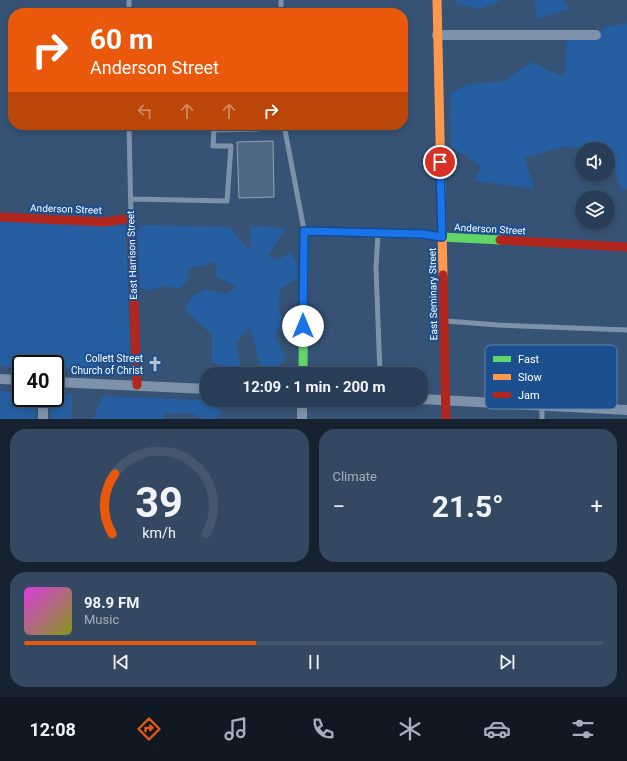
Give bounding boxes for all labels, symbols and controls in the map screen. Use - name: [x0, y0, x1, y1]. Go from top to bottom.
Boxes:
- text: 60 m: [90, 23, 153, 56]
- icon: right: [24, 24, 76, 76]
- text: Anderson Street: [90, 57, 219, 78]
- icon: left: [134, 100, 156, 122]
- icon: ahead: [176, 100, 198, 122]
- icon: ahead: [218, 100, 240, 122]
- icon: right: [260, 100, 282, 122]
- map controls: [575, 142, 615, 230]
- button: sound: [575, 142, 615, 182]
- pin: [423, 145, 457, 179]
- icon: arrive: [429, 151, 451, 173]
- button: layers: [575, 190, 615, 230]
- street label: Anderson Street: [30, 202, 102, 216]
- street label: East Harrison Street: [125, 210, 139, 300]
- street label: Anderson Street: [454, 222, 526, 236]
- street label: East Seminary Street: [427, 248, 439, 340]
- position arrow: [282, 305, 324, 347]
- legend: [485, 345, 617, 409]
- place label: Collett Street Church of Christ: [71, 353, 143, 376]
- text: Fast: [518, 353, 540, 366]
- speed limit sign: 40: [12, 355, 64, 407]
- church icon: Collett Street Church of Christ: [146, 355, 164, 373]
- text: Slow: [518, 371, 542, 384]
- text: 12:09 · 1 min · 200 m: [243, 378, 385, 396]
- text: Jam: [518, 389, 540, 402]
- text: Climate: [333, 469, 377, 484]
- text: 39: [135, 477, 183, 526]
- text: 21.5°: [432, 489, 504, 524]
- text: −: [333, 494, 345, 519]
- text: +: [591, 494, 603, 519]
- text: km/h: [142, 524, 176, 540]
- text: 98.9 FM: [84, 594, 139, 612]
- text: Music: [84, 612, 119, 627]
- icon: previous: [110, 651, 132, 673]
- icon: pause: [303, 651, 325, 673]
- icon: next: [496, 651, 518, 673]
- icon: directions: [135, 715, 163, 743]
- icon: music: [222, 715, 250, 743]
- icon: phone: [309, 715, 337, 743]
- icon: climate: [396, 715, 424, 743]
- icon: car: [483, 715, 511, 743]
- icon: filters: [569, 715, 597, 743]
- text: 12:08: [29, 719, 76, 740]

